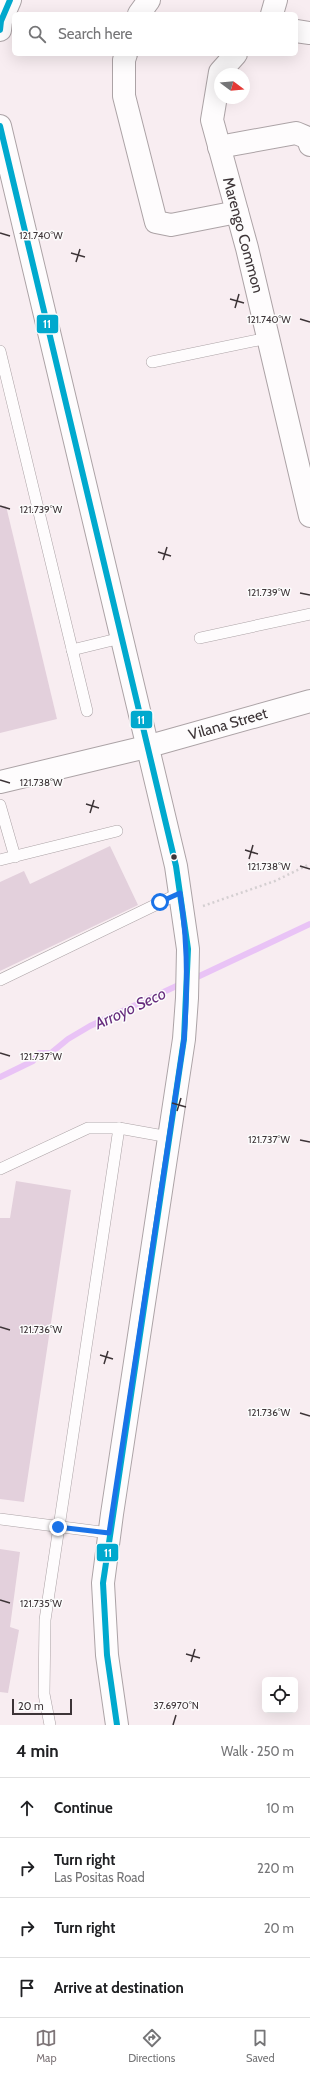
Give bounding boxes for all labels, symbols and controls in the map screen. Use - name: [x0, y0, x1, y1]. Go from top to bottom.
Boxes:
- search box: [12, 12, 298, 56]
- icon: search: [26, 23, 48, 45]
- text: Search here: [58, 25, 133, 43]
- north arrow: [214, 68, 250, 104]
- street label: Marengo Common: [219, 175, 267, 295]
- text: 121.740°W: [19, 229, 63, 242]
- text: 121.740°W: [247, 313, 291, 326]
- line badge: 11: [36, 314, 59, 334]
- text: 11: [43, 317, 51, 331]
- text: 121.739°W: [20, 503, 63, 516]
- text: 121.739°W: [248, 586, 291, 599]
- street label: Vilana Street: [186, 704, 270, 744]
- line badge: 11: [130, 710, 153, 729]
- text: 11: [137, 713, 145, 727]
- text: 121.738°W: [20, 776, 63, 789]
- unlabelled marker: [169, 852, 179, 862]
- text: 121.738°W: [248, 860, 291, 873]
- route start: [151, 893, 169, 911]
- water label: Arroyo Seco: [91, 984, 169, 1034]
- text: 121.737°W: [20, 1050, 62, 1063]
- text: 121.737°W: [248, 1133, 290, 1146]
- text: 121.736°W: [20, 1323, 63, 1336]
- text: 121.736°W: [248, 1406, 291, 1419]
- route end: [49, 1518, 67, 1536]
- line badge: 11: [96, 1543, 119, 1562]
- text: 11: [104, 1546, 112, 1560]
- text: 121.735°W: [20, 1597, 63, 1610]
- map controls: [262, 1677, 298, 1713]
- button: locate: [262, 1677, 298, 1713]
- scale bar: [12, 1697, 72, 1716]
- text: 20 m: [18, 1699, 44, 1713]
- text: 37.6970°N: [153, 1699, 199, 1712]
- text: 4 min: [16, 1741, 59, 1761]
- text: Walk · 250 m: [221, 1743, 294, 1759]
- icon: ahead: [16, 1797, 38, 1819]
- text: Continue: [54, 1799, 113, 1817]
- text: 10 m: [266, 1800, 294, 1816]
- text: Turn right: [54, 1851, 115, 1869]
- icon: right: [16, 1857, 38, 1879]
- text: 220 m: [257, 1860, 294, 1876]
- text: Las Positas Road: [54, 1869, 145, 1885]
- icon: right: [16, 1917, 38, 1939]
- text: Turn right: [54, 1919, 115, 1937]
- text: 20 m: [264, 1920, 294, 1936]
- icon: arrive: [16, 1977, 38, 1999]
- text: Arrive at destination: [54, 1979, 184, 1997]
- tab: Map: [35, 2027, 57, 2065]
- tab: Directions: [128, 2027, 175, 2065]
- tab: Saved: [246, 2027, 275, 2065]

